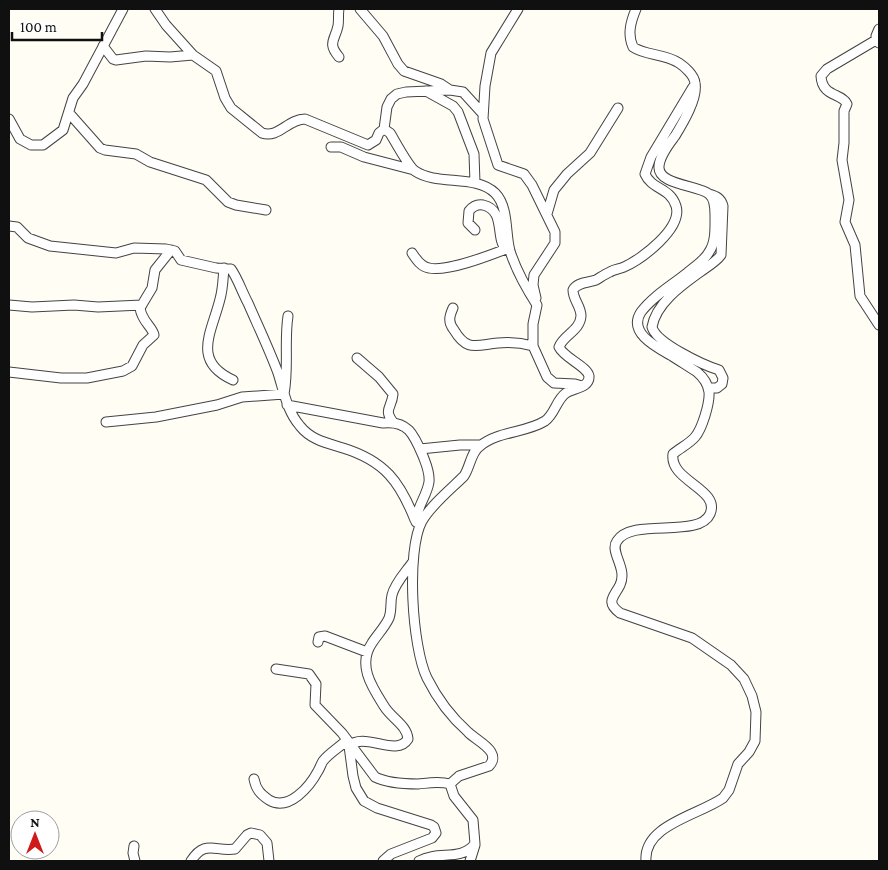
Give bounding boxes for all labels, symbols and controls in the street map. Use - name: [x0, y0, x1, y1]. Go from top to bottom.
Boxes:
- scale bar: [12, 10, 102, 42]
- text: 100 m: [20, 19, 57, 35]
- north arrow: [10, 810, 60, 860]
- text: N: [30, 814, 40, 830]

